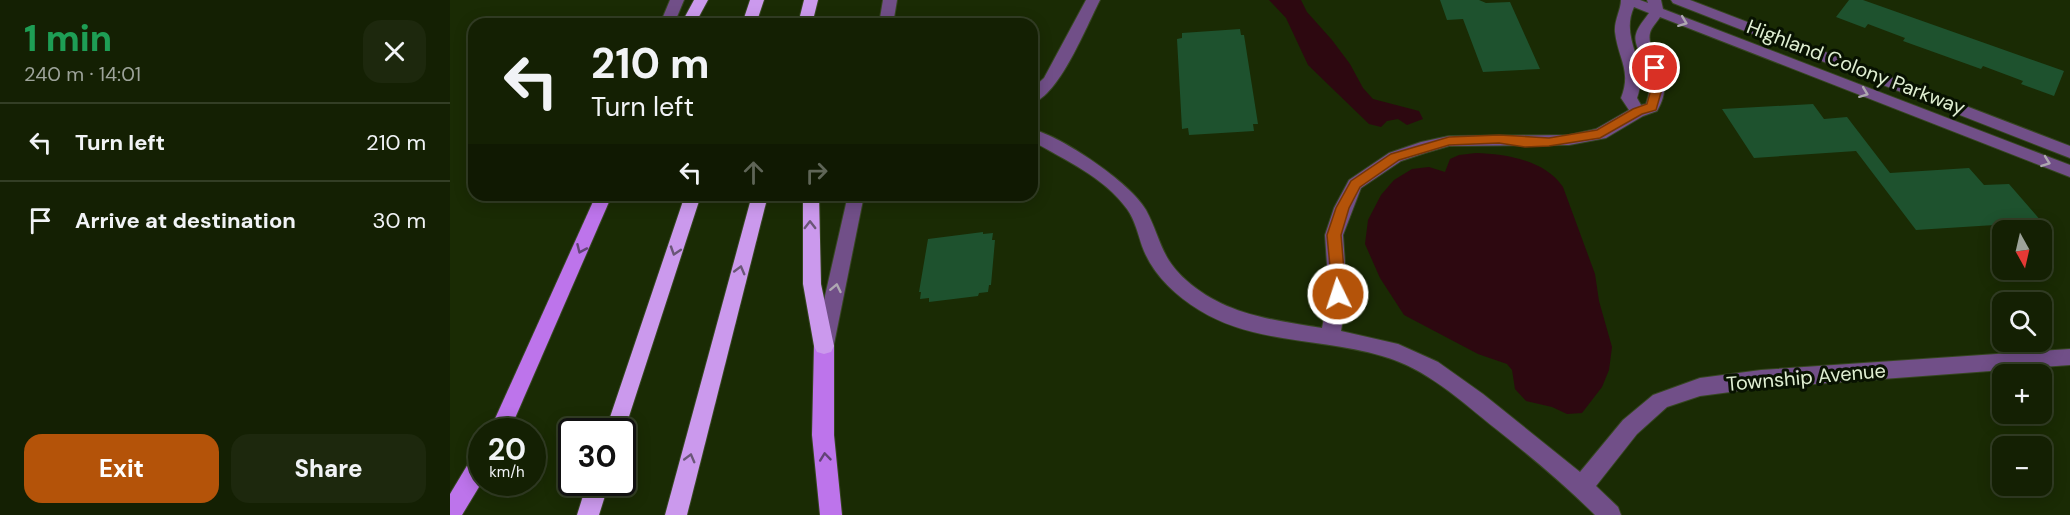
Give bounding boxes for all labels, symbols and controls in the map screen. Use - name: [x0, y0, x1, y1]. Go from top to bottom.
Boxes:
- street label: Highland Colony Parkway: [1743, 13, 1969, 121]
- text: 1 min: [24, 15, 112, 62]
- one-way arrow: [1676, 15, 1687, 27]
- button: close: [363, 20, 426, 83]
- text: 210 m: [591, 36, 709, 91]
- icon: left: [492, 42, 570, 120]
- pin: [1629, 42, 1680, 93]
- icon: arrive: [1638, 51, 1671, 84]
- text: 240 m · 14:01: [24, 61, 141, 87]
- one-way arrow: [1858, 86, 1869, 98]
- text: Turn left: [591, 89, 694, 124]
- icon: left: [24, 126, 57, 159]
- text: Turn left: [75, 128, 165, 157]
- text: 210 m: [366, 128, 426, 157]
- one-way arrow: [2040, 155, 2051, 167]
- icon: left: [674, 156, 707, 189]
- icon: ahead: [737, 156, 770, 189]
- icon: right: [800, 156, 833, 189]
- icon: arrive: [24, 204, 57, 237]
- text: Arrive at destination: [75, 206, 296, 235]
- text: 30 m: [372, 206, 426, 235]
- north arrow: [1992, 220, 2052, 280]
- map controls: [1992, 220, 2052, 496]
- one-way arrow: [804, 221, 817, 230]
- one-way arrow: [576, 242, 588, 253]
- one-way arrow: [669, 245, 682, 256]
- position arrow: [1306, 262, 1370, 326]
- one-way arrow: [733, 265, 745, 276]
- one-way arrow: [829, 284, 842, 294]
- button: search: [1992, 292, 2052, 352]
- street label: Township Avenue: [1725, 357, 1887, 397]
- button: +: [1992, 364, 2052, 424]
- speed limit sign: 30: [558, 418, 636, 496]
- text: 20: [488, 430, 526, 469]
- button: Exit: [24, 434, 219, 503]
- button: Share: [231, 434, 426, 503]
- button: −: [1992, 436, 2052, 496]
- one-way arrow: [819, 452, 832, 461]
- one-way arrow: [683, 454, 696, 464]
- text: km/h: [489, 462, 525, 482]

